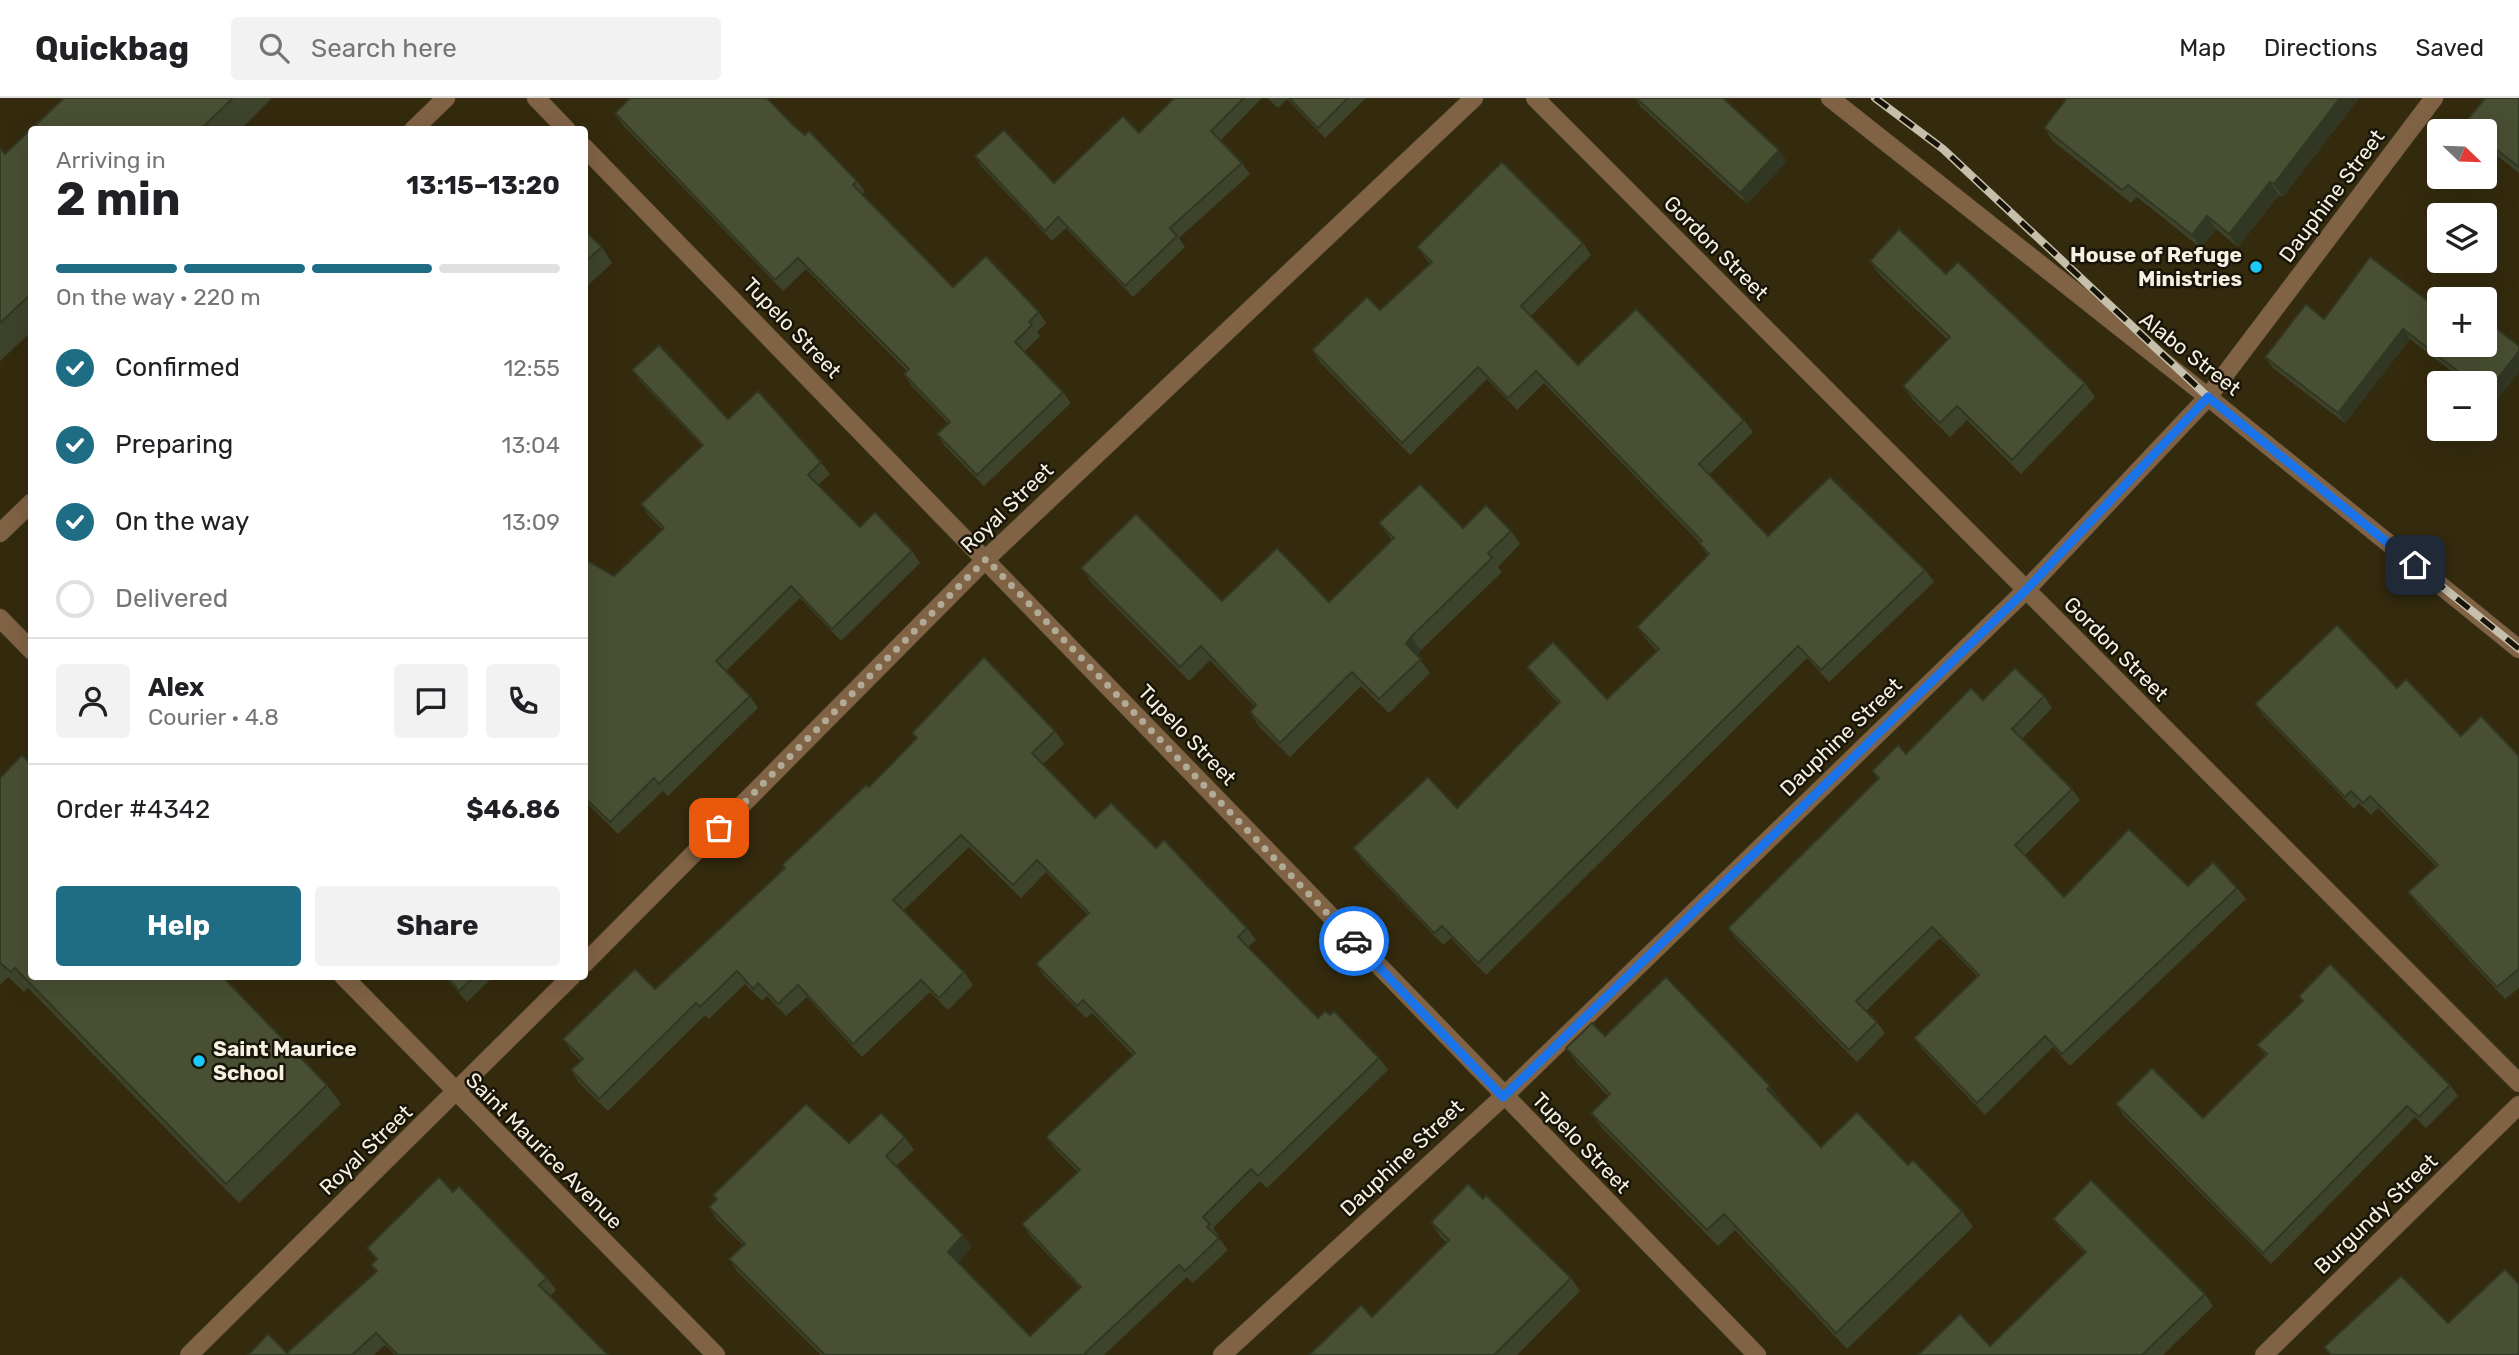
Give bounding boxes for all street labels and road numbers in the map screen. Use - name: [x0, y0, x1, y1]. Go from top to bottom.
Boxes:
- street label: Dauphine Street: [2274, 125, 2390, 267]
- street label: Gordon Street: [1659, 190, 1774, 305]
- street label: Tupelo Street: [738, 272, 847, 383]
- street label: Alabo Street: [2135, 306, 2246, 401]
- street label: Royal Street: [955, 457, 1058, 558]
- street label: Gordon Street: [2059, 591, 2174, 706]
- street label: Dauphine Street: [1775, 672, 1907, 801]
- street label: Tupelo Street: [1133, 679, 1242, 790]
- street label: Saint Maurice Avenue: [461, 1067, 628, 1234]
- street label: Tupelo Street: [1527, 1087, 1636, 1198]
- street label: Dauphine Street: [1335, 1094, 1468, 1221]
- street label: Royal Street: [314, 1099, 417, 1200]
- street label: Burgundy Street: [2309, 1148, 2443, 1279]

